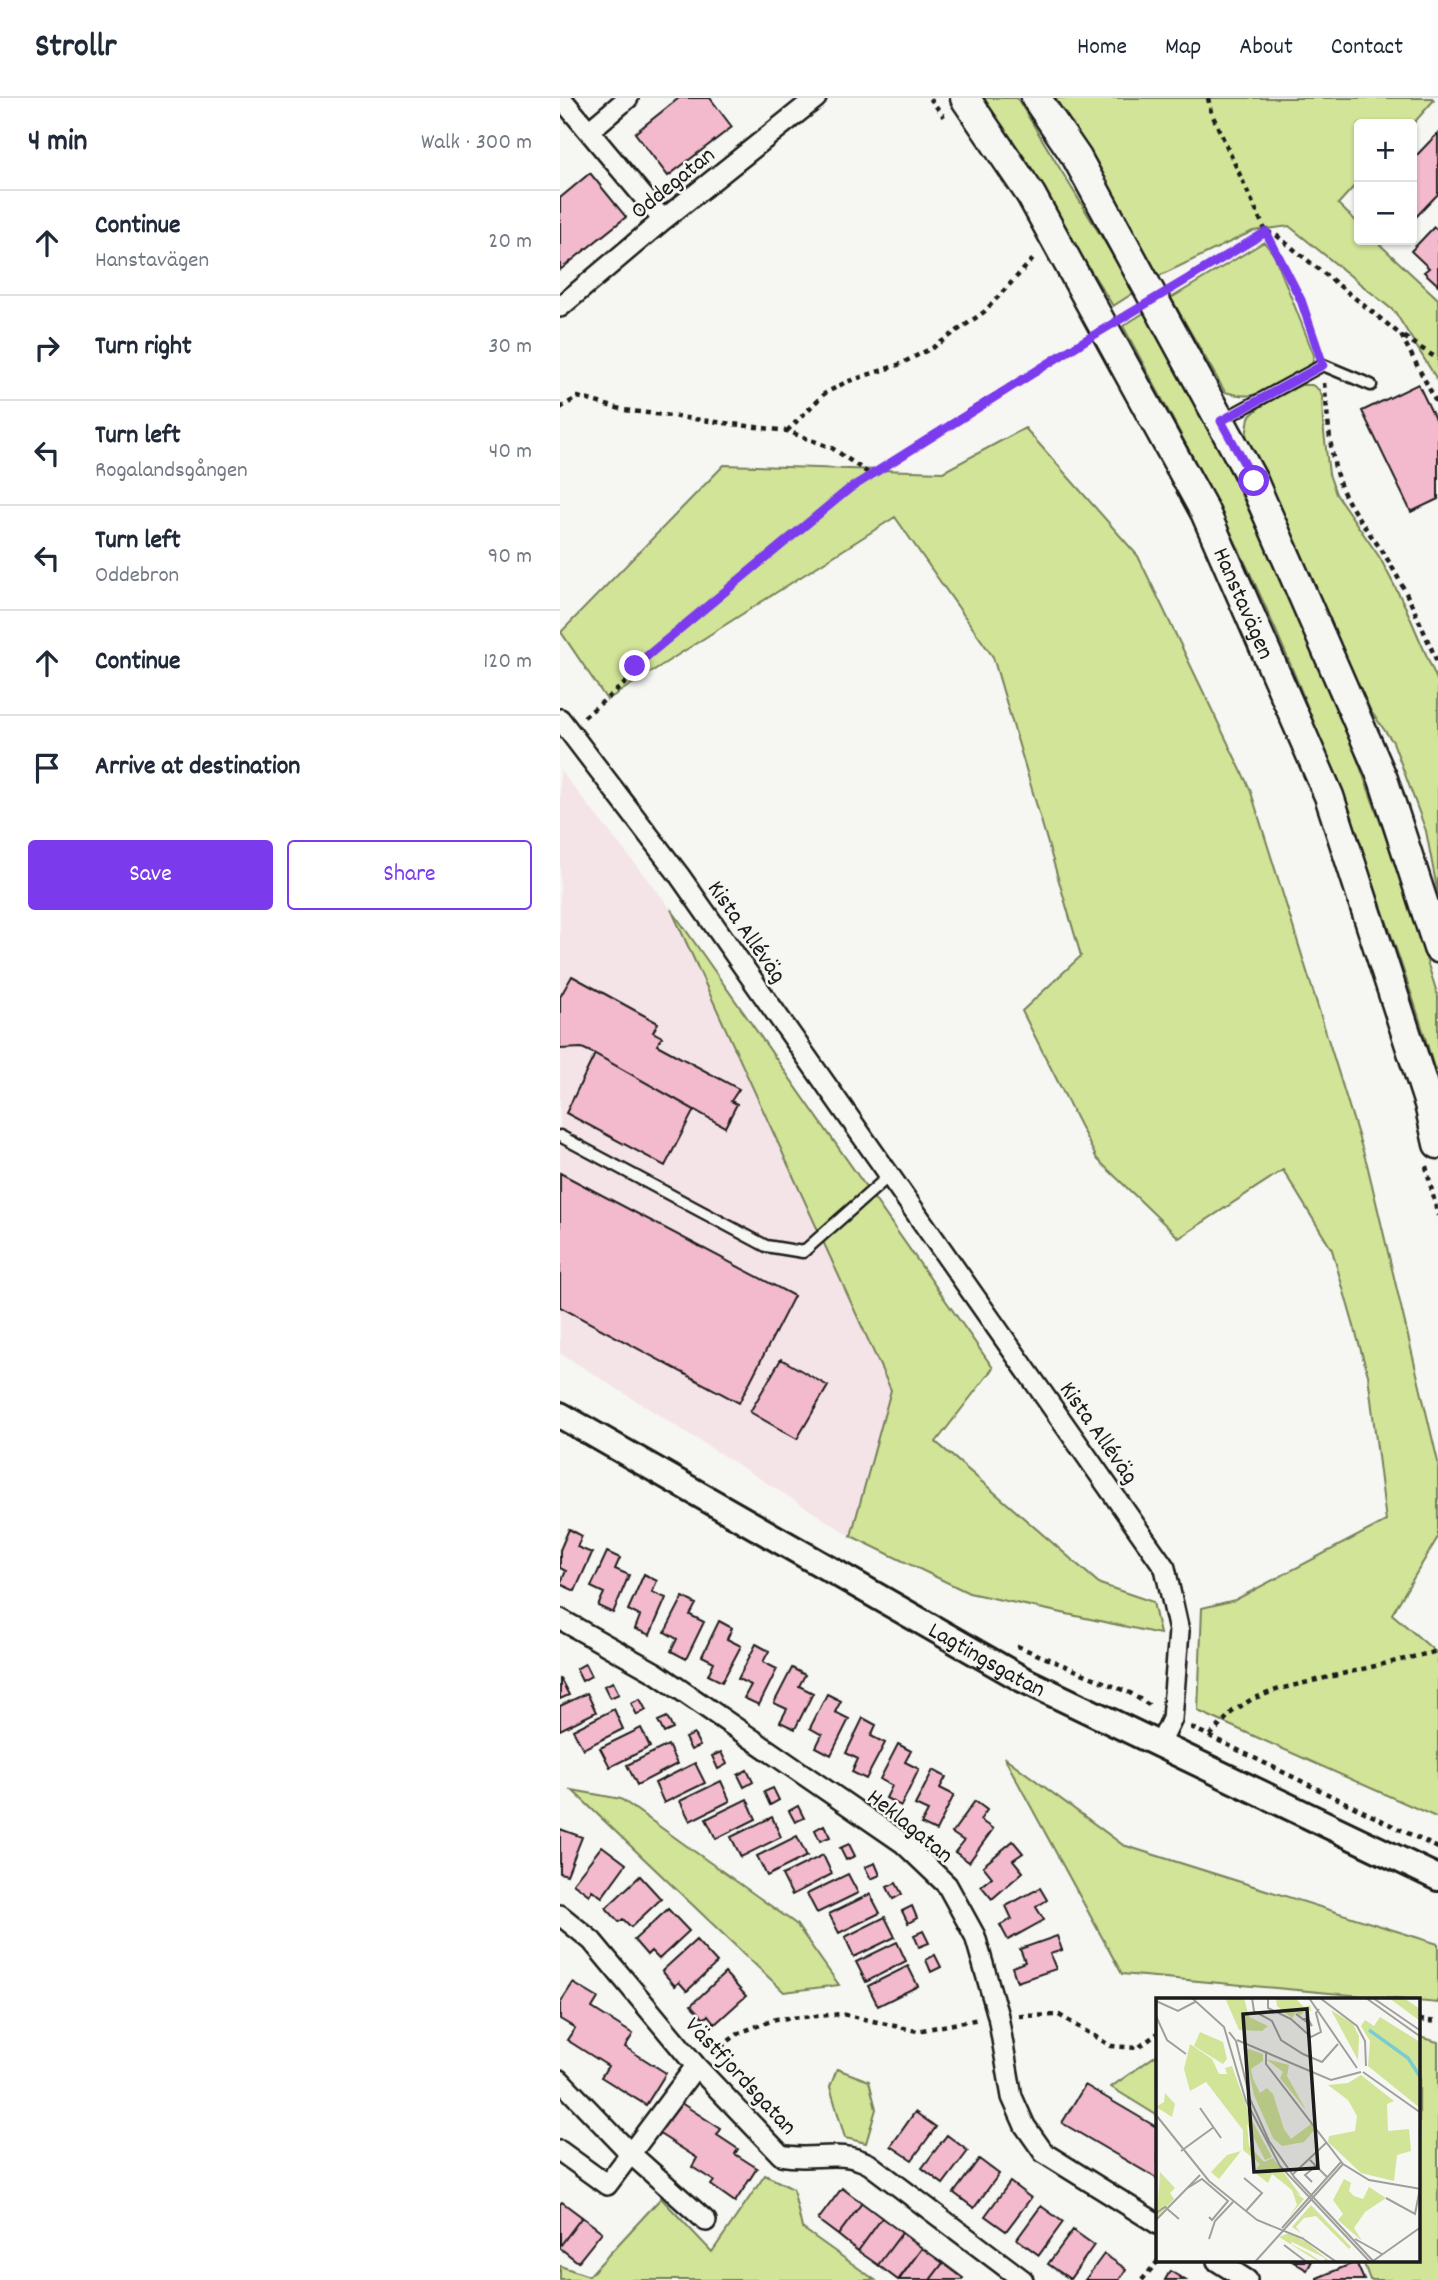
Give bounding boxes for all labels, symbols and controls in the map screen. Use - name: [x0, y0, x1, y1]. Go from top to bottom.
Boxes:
- text: Strollr: [35, 25, 117, 72]
- text: Home: [1077, 31, 1127, 65]
- text: Map: [1165, 31, 1201, 65]
- text: About: [1239, 31, 1293, 65]
- text: Contact: [1331, 31, 1403, 65]
- map controls: [1354, 119, 1417, 245]
- button: +: [1354, 119, 1417, 182]
- text: 4 min: [28, 122, 87, 165]
- text: Walk · 300 m: [421, 127, 532, 160]
- street label: Oddegatan: [624, 140, 723, 229]
- button: −: [1354, 182, 1417, 245]
- text: Continue: [95, 208, 180, 245]
- icon: ahead: [28, 224, 66, 262]
- text: 20 m: [488, 226, 532, 259]
- text: Hanstavägen: [95, 245, 209, 278]
- icon: right: [28, 329, 66, 367]
- text: Turn right: [95, 329, 192, 366]
- text: 30 m: [488, 331, 532, 364]
- text: Turn left: [95, 418, 181, 455]
- icon: left: [28, 434, 66, 472]
- text: 40 m: [489, 436, 532, 469]
- text: Rogalandsgången: [95, 455, 248, 488]
- route start: [1238, 465, 1269, 496]
- text: Turn left: [95, 523, 181, 560]
- icon: left: [28, 539, 66, 577]
- text: 90 m: [488, 541, 532, 574]
- street label: Hanstavägen: [1202, 543, 1281, 665]
- text: Oddebron: [95, 560, 179, 593]
- icon: ahead: [28, 644, 66, 682]
- text: Continue: [95, 644, 180, 681]
- text: 120 m: [483, 646, 532, 679]
- route end: [619, 650, 650, 681]
- icon: arrive: [28, 749, 66, 787]
- text: Arrive at destination: [95, 749, 300, 786]
- button: Save: [28, 840, 273, 910]
- button: Share: [287, 840, 532, 910]
- street label: Kista Alléväg: [698, 874, 793, 991]
- street label: Kista Alléväg: [1050, 1375, 1145, 1492]
- street label: Lagtingsgatan: [921, 1615, 1050, 1708]
- street label: Heklagatan: [859, 1782, 960, 1873]
- inset map: [1156, 1998, 1420, 2262]
- street label: Västfjordsgatan: [676, 2010, 804, 2144]

